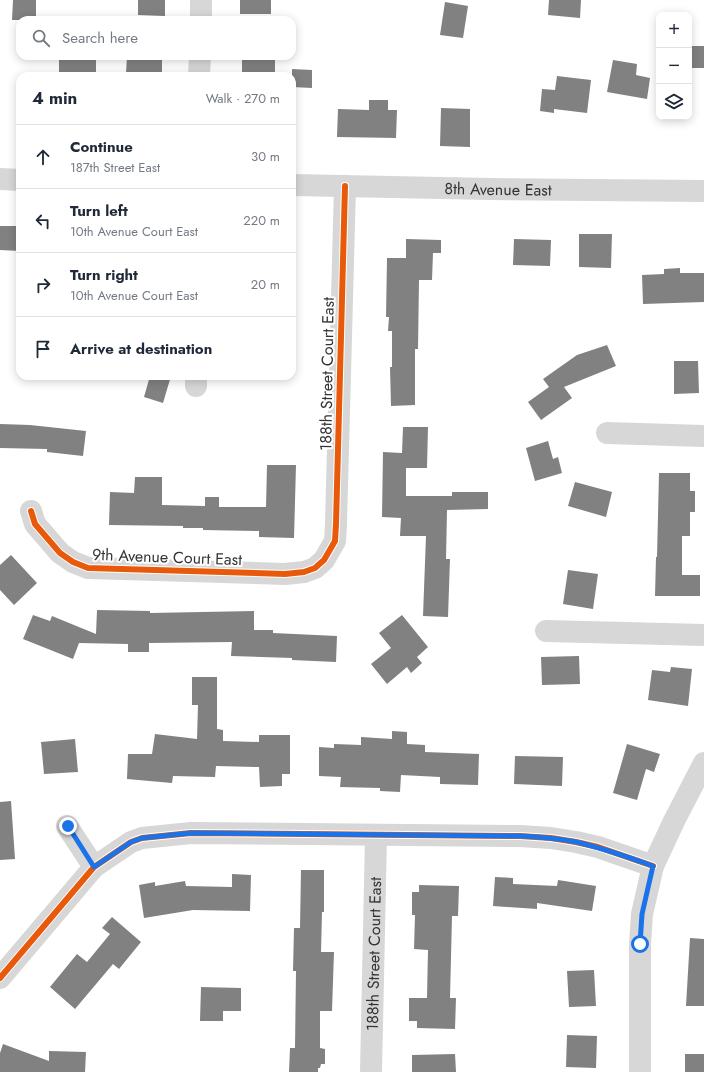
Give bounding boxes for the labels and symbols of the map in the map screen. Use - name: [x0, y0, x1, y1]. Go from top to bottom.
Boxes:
- street label: 8th Avenue East: [444, 177, 552, 201]
- street label: 188th Street Court East: [314, 297, 340, 451]
- street label: 9th Avenue Court East: [92, 543, 242, 571]
- route end: [59, 817, 77, 835]
- street label: 188th Street Court East: [360, 877, 387, 1031]
- route start: [631, 935, 649, 953]

